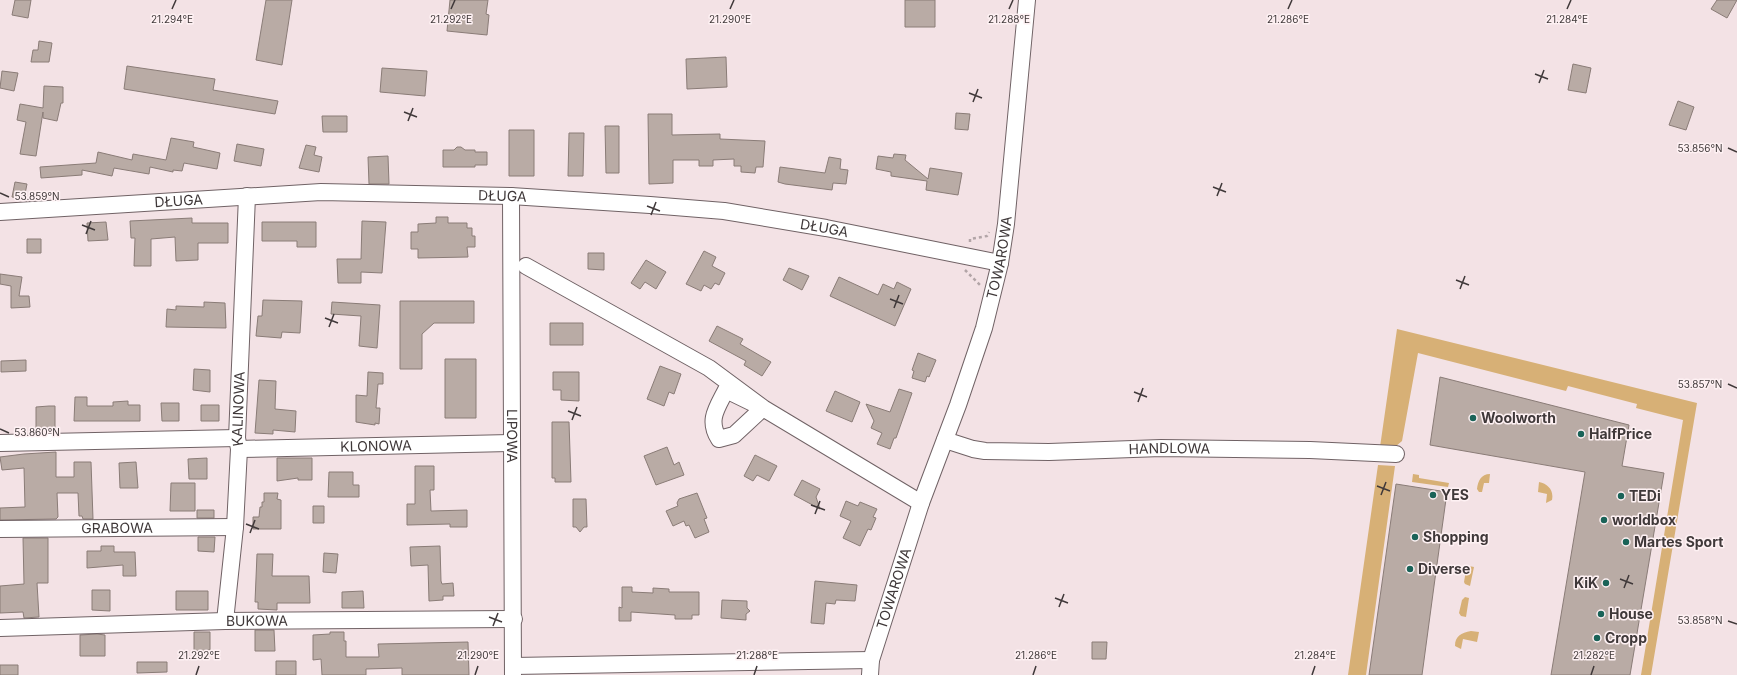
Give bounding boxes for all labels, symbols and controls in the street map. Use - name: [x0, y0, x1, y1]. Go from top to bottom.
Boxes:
- text: 21.294°E: [151, 13, 193, 25]
- text: 21.292°E: [430, 13, 472, 25]
- text: 21.290°E: [709, 13, 751, 25]
- text: 21.288°E: [988, 13, 1030, 25]
- text: 21.286°E: [1267, 13, 1309, 25]
- text: 21.284°E: [1546, 13, 1588, 25]
- text: 53.856°N: [1677, 142, 1723, 154]
- street label: DŁUGA: [478, 186, 528, 205]
- text: 53.859°N: [14, 190, 60, 202]
- street label: DŁUGA: [154, 190, 204, 210]
- street label: DŁUGA: [799, 215, 850, 240]
- street label: TOWAROWA: [982, 215, 1015, 301]
- street label: KALINOWA: [228, 371, 248, 448]
- text: 53.857°N: [1678, 378, 1722, 390]
- street label: LIPOWA: [504, 409, 521, 463]
- place label: Woolworth: [1481, 409, 1556, 426]
- marker: Woolworth: [1468, 413, 1478, 423]
- place label: HalfPrice: [1589, 425, 1652, 442]
- text: 53.860°N: [14, 426, 60, 438]
- marker: HalfPrice: [1576, 429, 1586, 439]
- street label: KLONOWA: [340, 436, 412, 455]
- street label: HANDLOWA: [1128, 439, 1211, 457]
- place label: YES: [1441, 486, 1469, 503]
- place label: TEDi: [1629, 487, 1661, 504]
- marker: YES: [1428, 490, 1438, 500]
- marker: TEDi: [1616, 491, 1626, 501]
- place label: worldbox: [1612, 511, 1676, 528]
- marker: worldbox: [1599, 515, 1609, 525]
- street label: GRABOWA: [81, 519, 153, 536]
- place label: Shopping: [1423, 528, 1488, 545]
- marker: Shopping: [1410, 532, 1420, 542]
- place label: Martes Sport: [1634, 533, 1723, 550]
- marker: Martes Sport: [1621, 537, 1631, 547]
- street label: TOWAROWA: [872, 545, 914, 631]
- place label: Diverse: [1418, 560, 1470, 577]
- marker: Diverse: [1405, 564, 1415, 574]
- place label: KiK: [1574, 574, 1598, 591]
- marker: KiK: [1601, 578, 1611, 588]
- place label: House: [1609, 605, 1653, 622]
- marker: House: [1596, 609, 1606, 619]
- street label: BUKOWA: [226, 612, 288, 629]
- text: 53.858°N: [1677, 614, 1723, 626]
- place label: Cropp: [1605, 629, 1647, 646]
- marker: Cropp: [1592, 633, 1602, 643]
- text: 21.292°E: [178, 649, 220, 661]
- text: 21.290°E: [457, 649, 499, 661]
- text: 21.288°E: [736, 649, 778, 661]
- text: 21.286°E: [1015, 649, 1057, 661]
- text: 21.284°E: [1294, 649, 1336, 661]
- text: 21.282°E: [1573, 649, 1615, 661]

